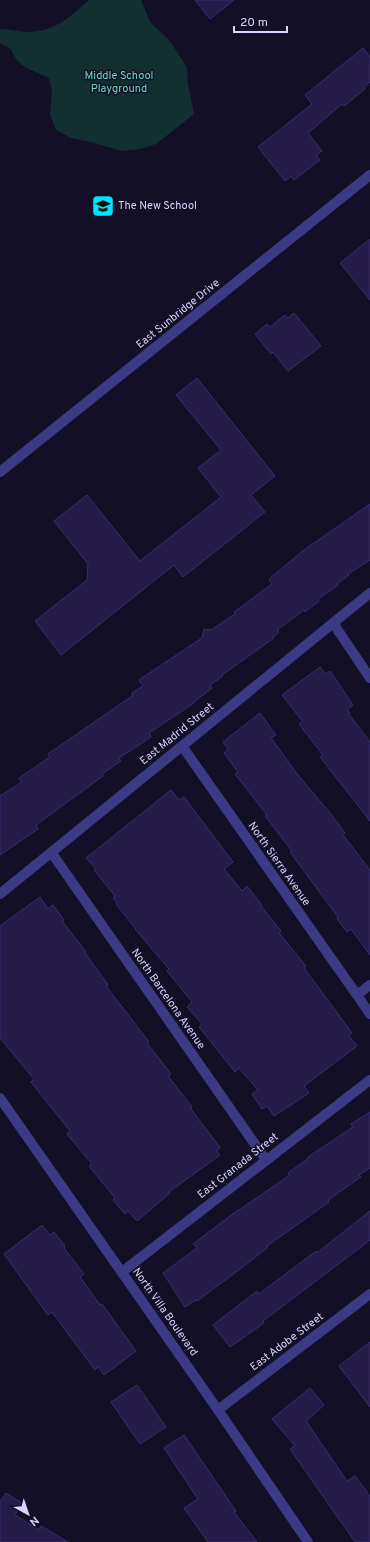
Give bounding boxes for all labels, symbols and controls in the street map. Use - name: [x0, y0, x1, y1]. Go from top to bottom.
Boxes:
- scale bar: [234, 8, 287, 34]
- text: 20 m: [240, 15, 268, 31]
- park label: Middle School Playground: [85, 69, 153, 96]
- school or university icon: The New School: [90, 193, 116, 219]
- place label: The New School: [118, 199, 197, 213]
- street label: East Sunbridge Drive: [133, 276, 223, 352]
- street label: East Madrid Street: [137, 700, 217, 768]
- street label: North Sierra Avenue: [245, 819, 313, 909]
- street label: North Barcelona Avenue: [128, 946, 208, 1052]
- street label: East Granada Street: [195, 1130, 281, 1202]
- street label: North Villa Boulevard: [129, 1265, 201, 1359]
- street label: East Adobe Street: [247, 1310, 327, 1374]
- north arrow: [8, 1494, 48, 1534]
- text: N: [26, 1513, 41, 1529]

